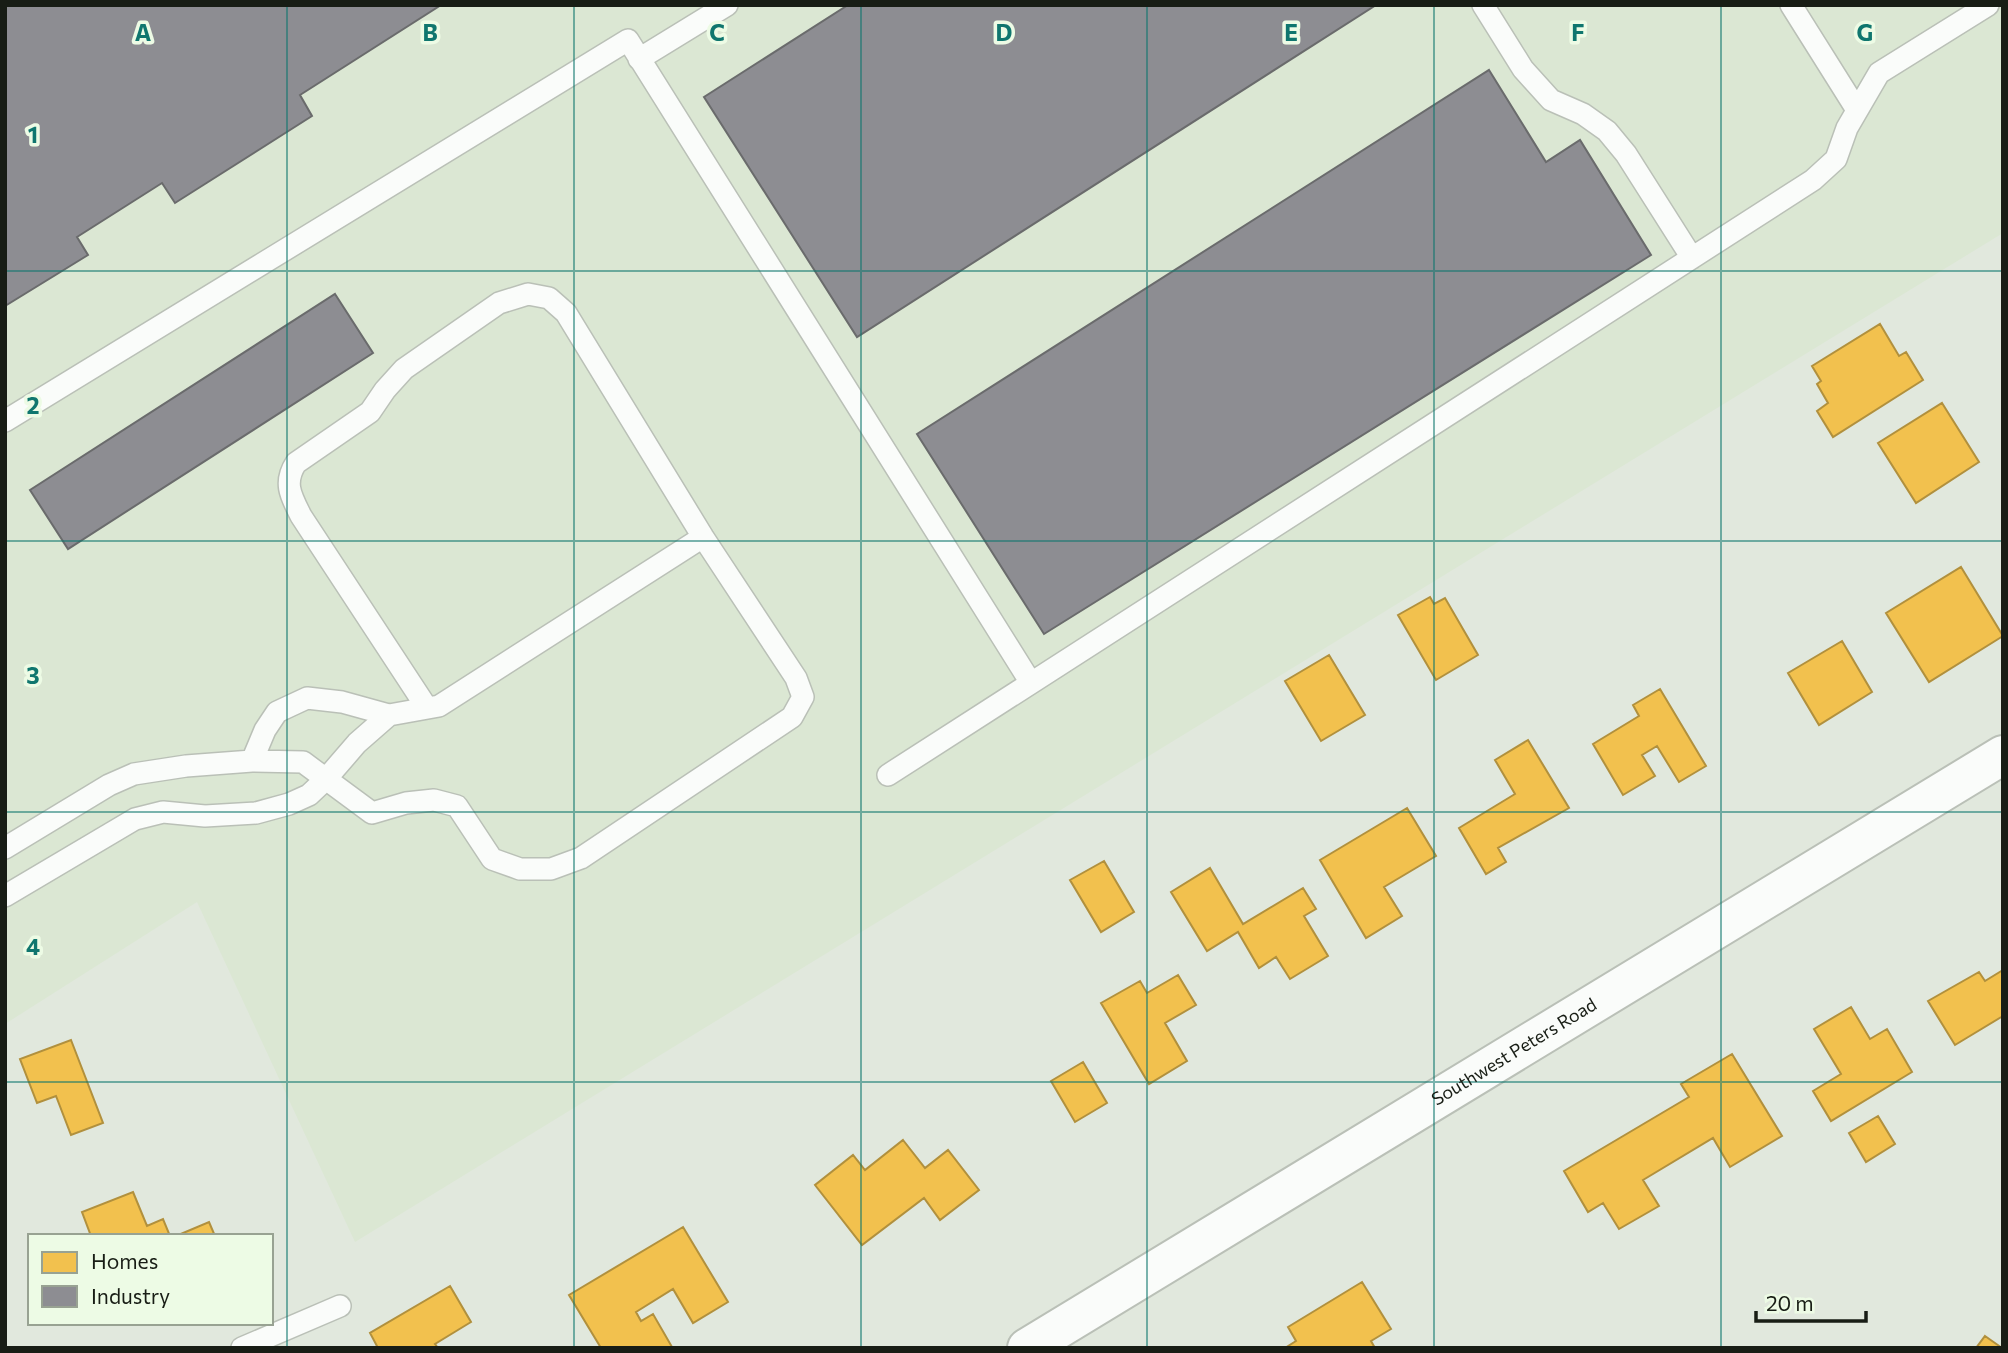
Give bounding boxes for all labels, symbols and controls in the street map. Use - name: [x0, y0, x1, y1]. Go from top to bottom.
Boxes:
- text: A: [135, 18, 152, 46]
- text: B: [422, 18, 438, 46]
- text: C: [709, 18, 725, 46]
- text: D: [996, 18, 1013, 46]
- text: E: [1284, 18, 1298, 46]
- text: F: [1571, 18, 1585, 46]
- text: G: [1857, 18, 1873, 46]
- text: 1: [28, 120, 38, 148]
- text: 2: [26, 391, 40, 419]
- text: 3: [26, 661, 40, 689]
- text: 4: [26, 932, 40, 960]
- street label: Southwest Peters Road: [1427, 993, 1600, 1110]
- legend: [28, 1234, 273, 1325]
- text: Homes: [91, 1248, 158, 1273]
- scale bar: [1756, 1280, 1866, 1324]
- text: Industry: [91, 1283, 170, 1308]
- text: 20 m: [1766, 1290, 1814, 1315]

